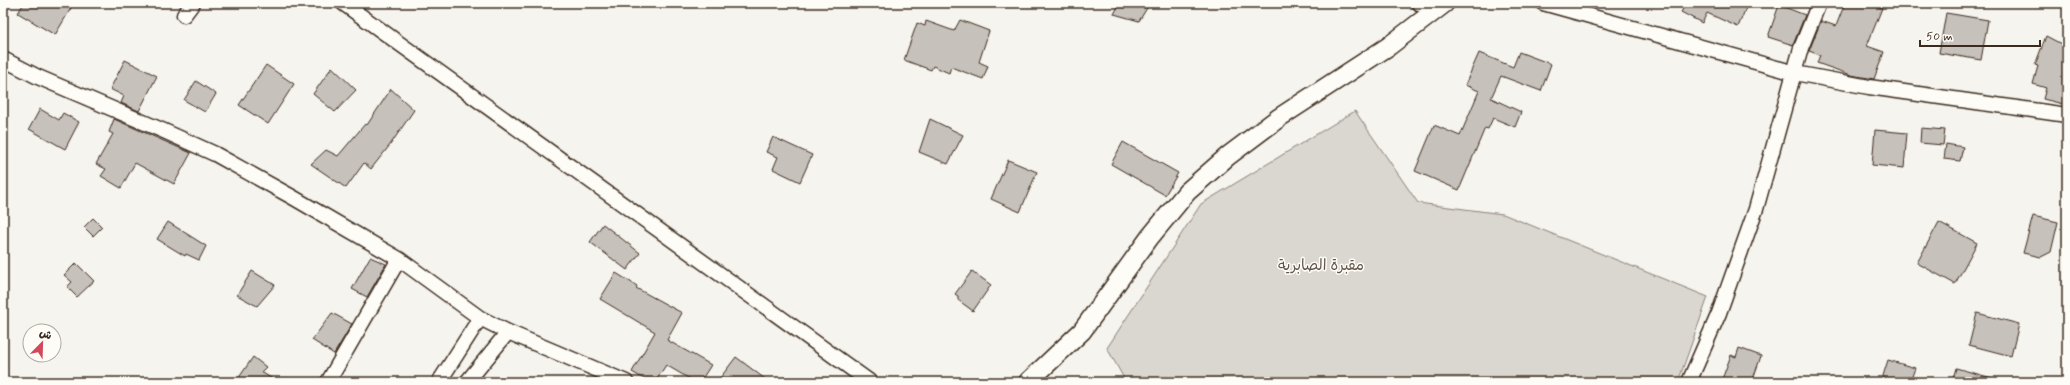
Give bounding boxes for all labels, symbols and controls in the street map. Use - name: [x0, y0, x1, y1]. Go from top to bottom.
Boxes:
- scale bar: [1920, 22, 2040, 48]
- text: 50 m: [1926, 29, 1953, 45]
- park label: مقبرة الصابرية: [1278, 256, 1364, 276]
- north arrow: [22, 323, 62, 363]
- text: ش: [37, 326, 54, 344]

